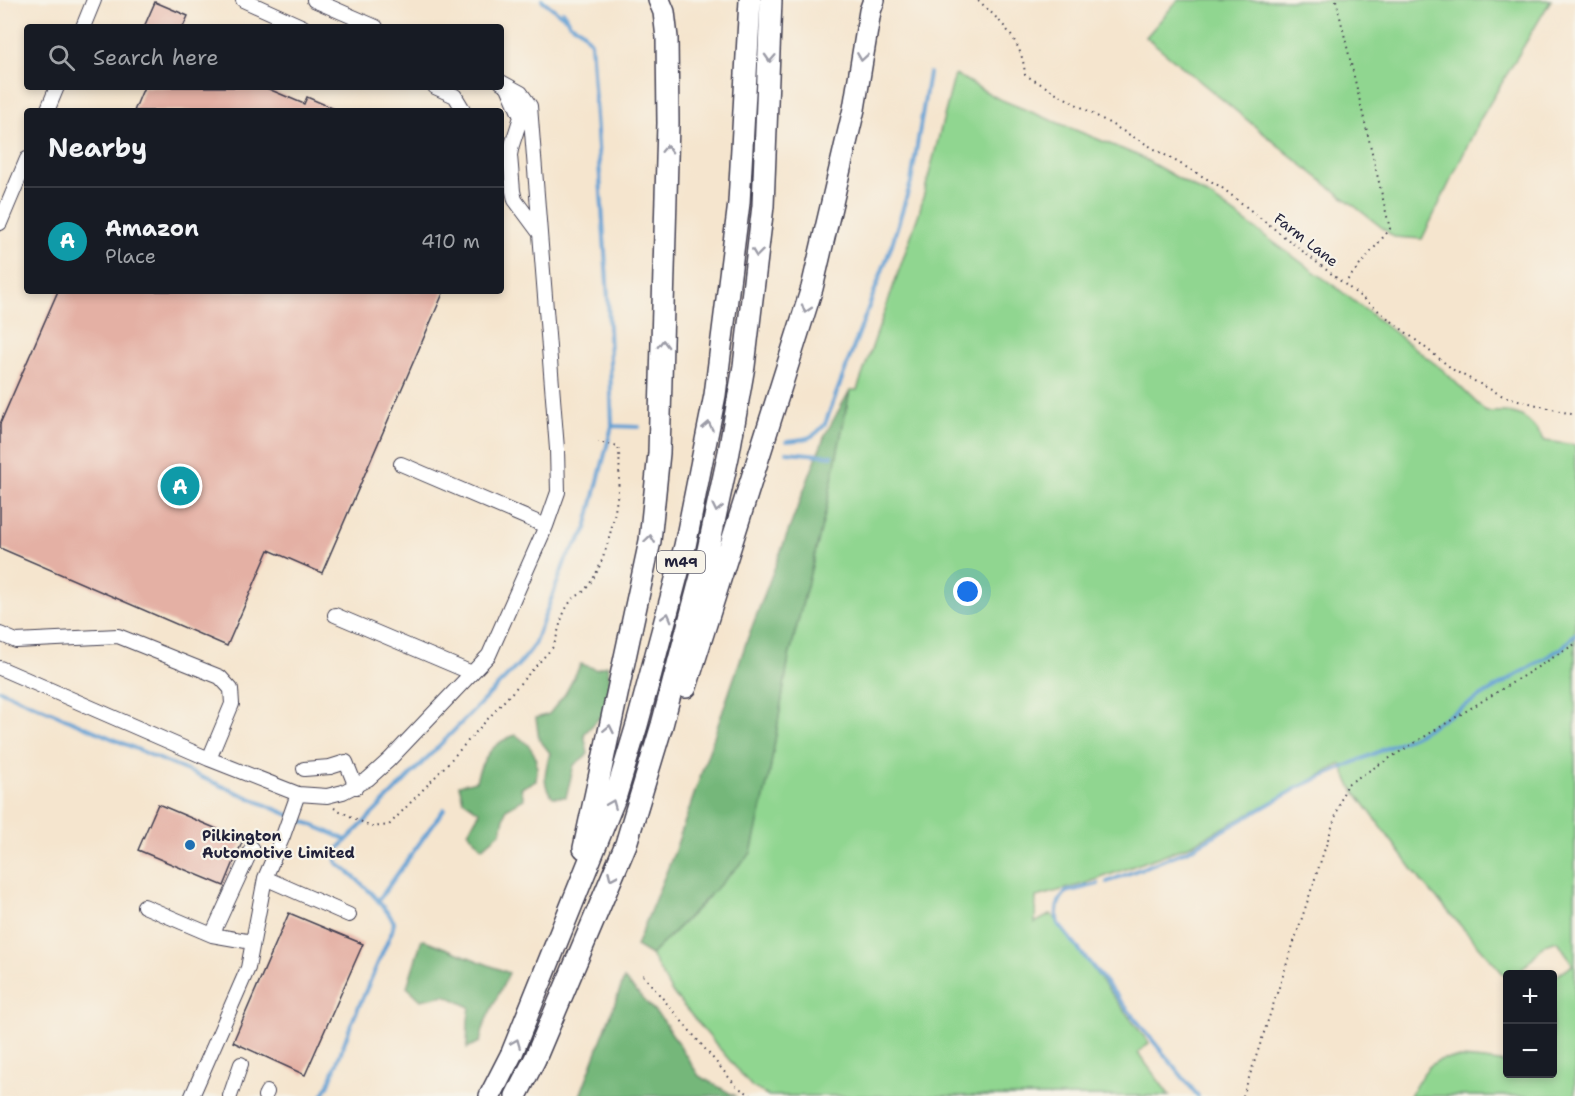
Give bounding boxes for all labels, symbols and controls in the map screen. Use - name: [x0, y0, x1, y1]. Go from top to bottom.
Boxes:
- search box: [24, 24, 504, 90]
- icon: search: [45, 41, 78, 74]
- text: Search here: [93, 43, 219, 72]
- one-way arrow: [857, 53, 869, 62]
- one-way arrow: [763, 54, 776, 63]
- text: Nearby: [48, 130, 147, 165]
- one-way arrow: [661, 145, 674, 154]
- street label: Farm Lane: [1270, 209, 1342, 271]
- text: Amazon: [105, 214, 199, 243]
- text: A: [60, 228, 75, 254]
- text: 410 m: [421, 228, 480, 254]
- text: Place: [105, 243, 156, 269]
- one-way arrow: [752, 248, 764, 258]
- one-way arrow: [801, 303, 813, 314]
- one-way arrow: [656, 340, 669, 349]
- one-way arrow: [701, 422, 714, 432]
- pin: A: [160, 464, 200, 508]
- one-way arrow: [711, 502, 724, 512]
- one-way arrow: [643, 534, 655, 543]
- road number: M49: [657, 551, 705, 573]
- your location: [953, 577, 982, 606]
- one-way arrow: [659, 612, 672, 622]
- one-way arrow: [602, 725, 615, 735]
- one-way arrow: [605, 799, 617, 810]
- place label: Pilkington Automotive Limited: [202, 826, 355, 863]
- marker: Pilkington Automotive Limited: [183, 838, 197, 852]
- one-way arrow: [607, 870, 619, 881]
- map controls: [1503, 970, 1557, 1078]
- button: +: [1503, 970, 1557, 1024]
- button: −: [1503, 1024, 1557, 1078]
- one-way arrow: [509, 1039, 521, 1050]

